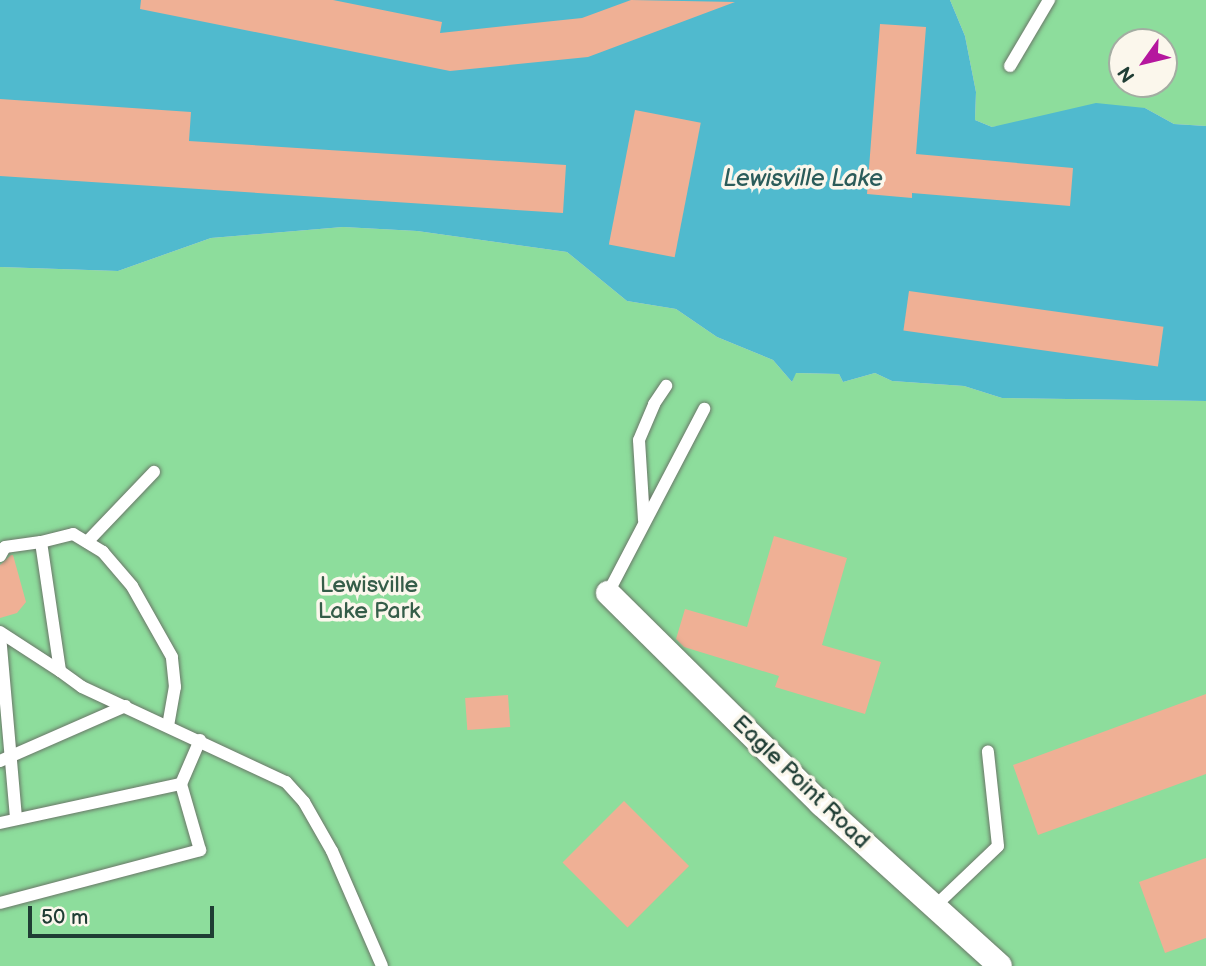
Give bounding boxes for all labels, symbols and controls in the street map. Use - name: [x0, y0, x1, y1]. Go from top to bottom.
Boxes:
- north arrow: [1108, 28, 1178, 98]
- text: N: [1113, 62, 1140, 86]
- water label: Lewisville Lake: [723, 165, 883, 193]
- park label: Lewisville Lake Park: [318, 571, 420, 625]
- street label: Eagle Point Road: [727, 710, 875, 854]
- scale bar: [32, 892, 217, 936]
- text: 50 m: [41, 905, 88, 930]

